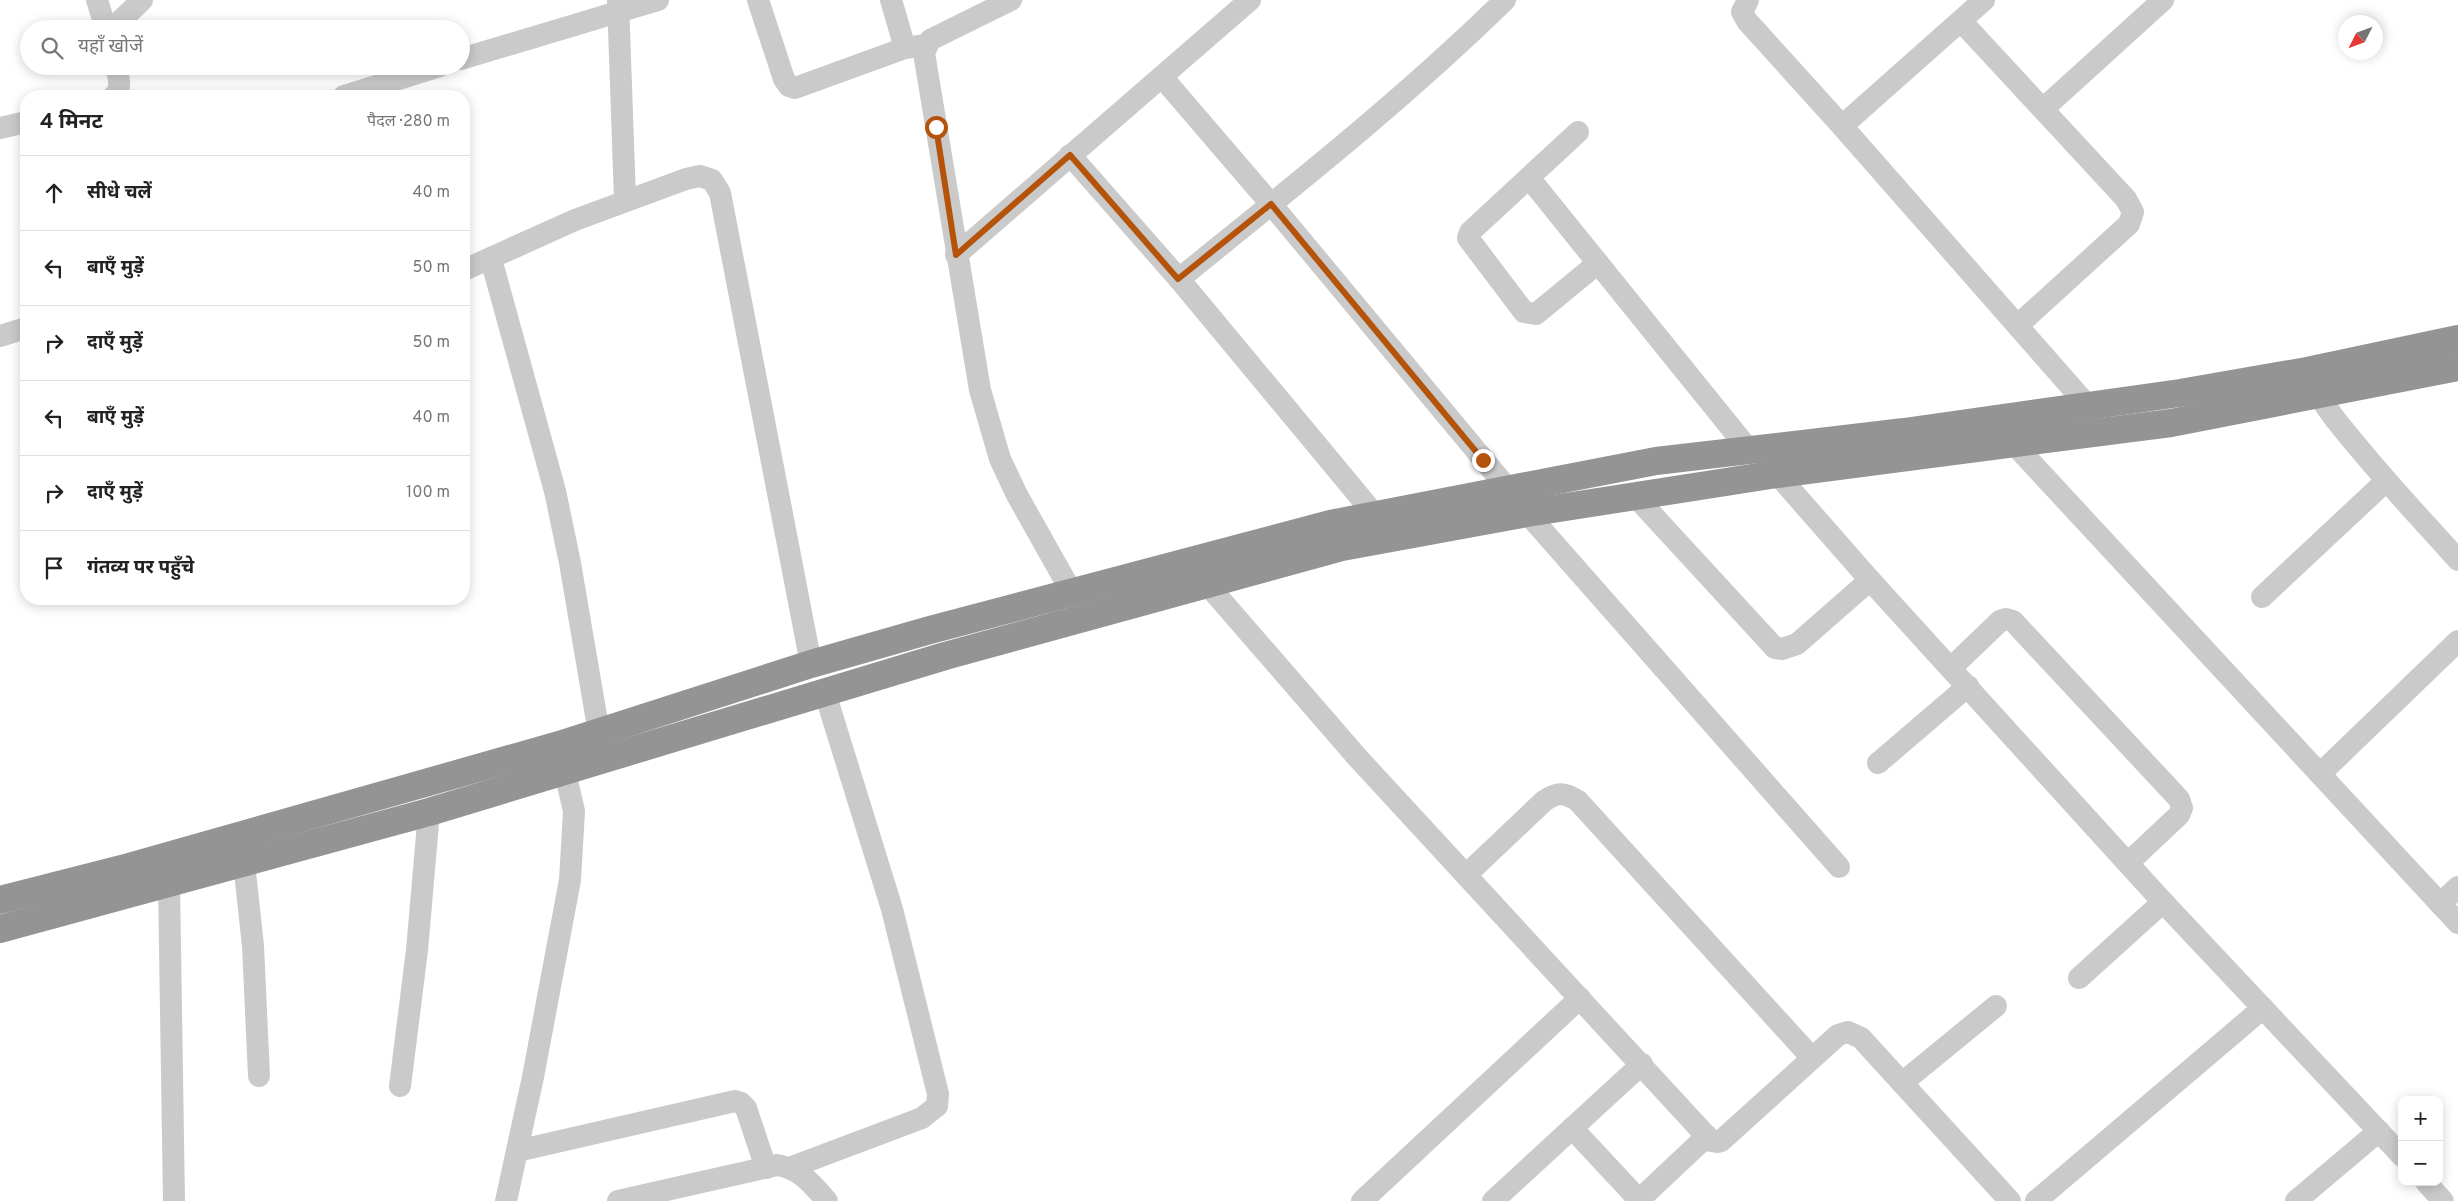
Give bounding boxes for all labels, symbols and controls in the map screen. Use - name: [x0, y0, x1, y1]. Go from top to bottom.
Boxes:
- north arrow: [2338, 15, 2383, 60]
- search box: [20, 20, 470, 75]
- icon: search: [38, 34, 66, 62]
- text: यहाँ खोजें: [78, 35, 143, 59]
- text: 4 मिनट: [40, 109, 103, 136]
- text: पैदल · 280 m: [367, 112, 450, 132]
- route start: [925, 116, 948, 139]
- icon: ahead: [40, 179, 68, 207]
- text: सीधे चलें: [87, 181, 152, 205]
- text: 40 m: [412, 183, 450, 203]
- icon: left: [40, 254, 68, 282]
- text: बाएँ मुड़ें: [87, 256, 144, 280]
- text: 50 m: [413, 258, 450, 278]
- icon: right: [40, 329, 68, 357]
- text: दाएँ मुड़ें: [87, 331, 143, 355]
- text: 50 m: [413, 333, 450, 353]
- icon: left: [40, 404, 68, 432]
- text: बाएँ मुड़ें: [87, 406, 144, 430]
- text: 40 m: [412, 408, 450, 428]
- route end: [1472, 449, 1495, 472]
- icon: right: [40, 479, 68, 507]
- text: दाएँ मुड़ें: [87, 481, 143, 505]
- text: 100 m: [406, 483, 450, 503]
- icon: arrive: [40, 554, 68, 582]
- text: गंतव्य पर पहुँचे: [87, 556, 194, 580]
- map controls: [2398, 1096, 2443, 1186]
- button: +: [2398, 1096, 2443, 1141]
- button: −: [2398, 1141, 2443, 1186]

